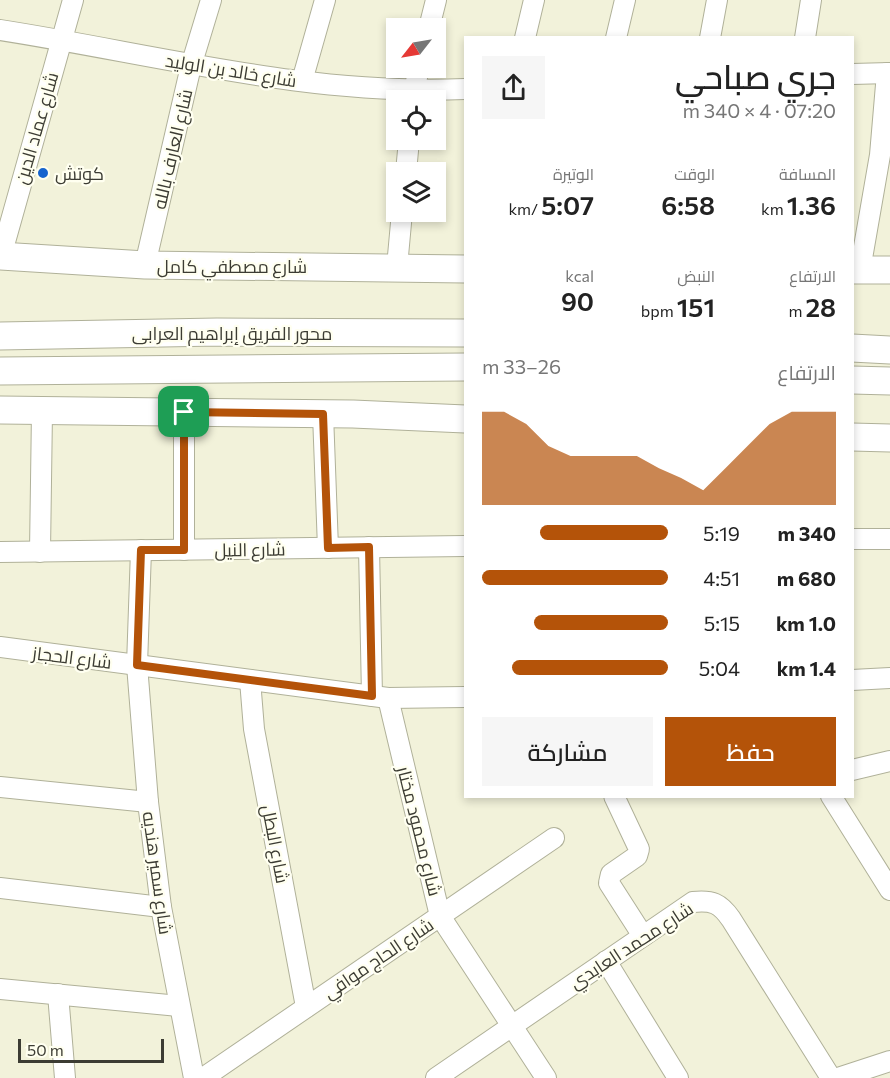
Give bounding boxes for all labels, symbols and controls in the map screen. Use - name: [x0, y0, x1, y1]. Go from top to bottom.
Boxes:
- north arrow: [386, 18, 446, 78]
- map controls: [386, 18, 446, 222]
- street label: شارع خالد بن الوليد: [164, 49, 298, 93]
- text: جري صباحي: [675, 55, 836, 96]
- button: share: [482, 56, 545, 119]
- street label: شارع عماد الدين: [10, 70, 64, 187]
- street label: شارع العارف بالله: [147, 87, 198, 212]
- button: locate: [386, 90, 446, 150]
- text: 07:20 · 4 × 340 m: [683, 98, 836, 122]
- place label: كوتش: [55, 162, 104, 185]
- button: layers: [386, 162, 446, 222]
- text: الوتيرة: [553, 164, 594, 183]
- text: الوقت: [674, 164, 715, 183]
- text: المسافة: [779, 164, 836, 183]
- marker: كوتش: [36, 166, 50, 180]
- text: 5:07: [541, 189, 594, 220]
- text: 6:58: [661, 189, 715, 220]
- text: 1.36: [787, 189, 836, 220]
- text: /km: [508, 199, 541, 218]
- text: km: [761, 199, 787, 218]
- street label: شارع مصطفي كامل: [157, 255, 307, 281]
- text: kcal: [565, 266, 594, 285]
- text: النبض: [677, 266, 715, 285]
- text: الارتفاع: [789, 266, 836, 285]
- text: 90: [561, 285, 594, 316]
- text: 151: [677, 291, 715, 322]
- text: 28: [805, 291, 836, 322]
- text: bpm: [641, 301, 677, 320]
- text: m: [788, 301, 805, 320]
- street label: محور الفريق إبراهيم العرابى: [132, 322, 332, 346]
- text: 26–33 m: [482, 354, 561, 378]
- text: الارتفاع: [777, 360, 836, 384]
- pin: [158, 386, 209, 437]
- icon: arrive: [167, 395, 200, 428]
- text: 5:19: [703, 521, 740, 545]
- text: 340 m: [778, 521, 836, 545]
- street label: شارع النيل: [214, 537, 286, 563]
- text: 4:51: [703, 566, 740, 590]
- text: 680 m: [777, 566, 836, 590]
- text: 5:15: [704, 611, 740, 635]
- text: 1.0 km: [776, 611, 836, 635]
- street label: شارع الحجاز: [30, 641, 113, 675]
- text: 5:04: [699, 656, 740, 680]
- text: 1.4 km: [777, 656, 836, 680]
- button: مشاركة: [482, 717, 653, 786]
- button: حفظ: [665, 717, 836, 786]
- street label: شارع محمود مختار: [391, 763, 447, 899]
- street label: شارع البطل: [256, 803, 294, 885]
- street label: شارع سمير هنديه: [137, 810, 178, 936]
- street label: شارع محمد العايدي: [565, 897, 699, 997]
- street label: شارع الحاج موافي: [319, 913, 440, 1006]
- scale bar: [18, 1036, 164, 1064]
- text: 50 m: [27, 1040, 64, 1059]

